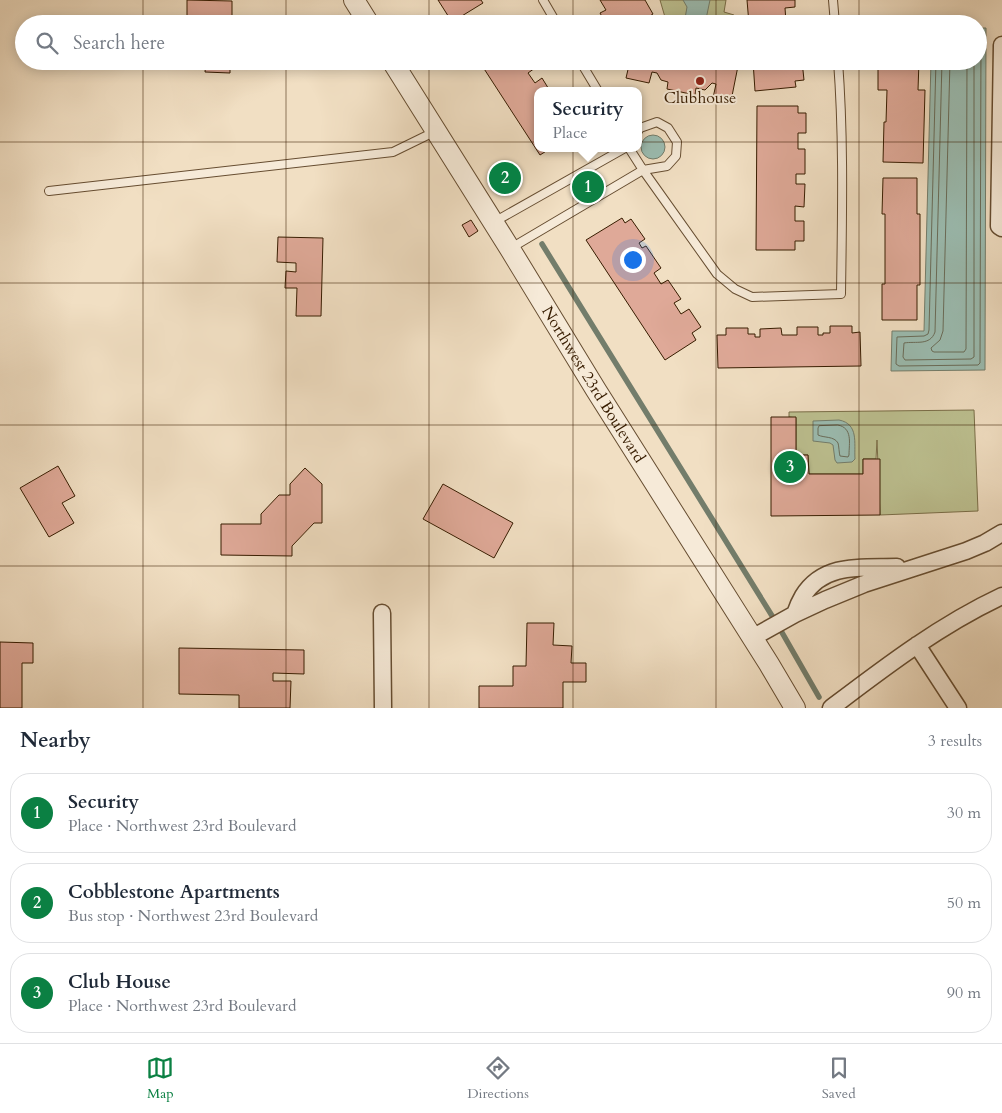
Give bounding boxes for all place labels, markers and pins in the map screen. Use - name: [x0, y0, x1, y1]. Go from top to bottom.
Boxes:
- marker: Clubhouse: [694, 75, 706, 87]
- place label: Clubhouse: [664, 87, 736, 109]
- pin: 2: [489, 159, 521, 197]
- pin: 1: [572, 168, 604, 206]
- pin: 3: [774, 448, 806, 486]

